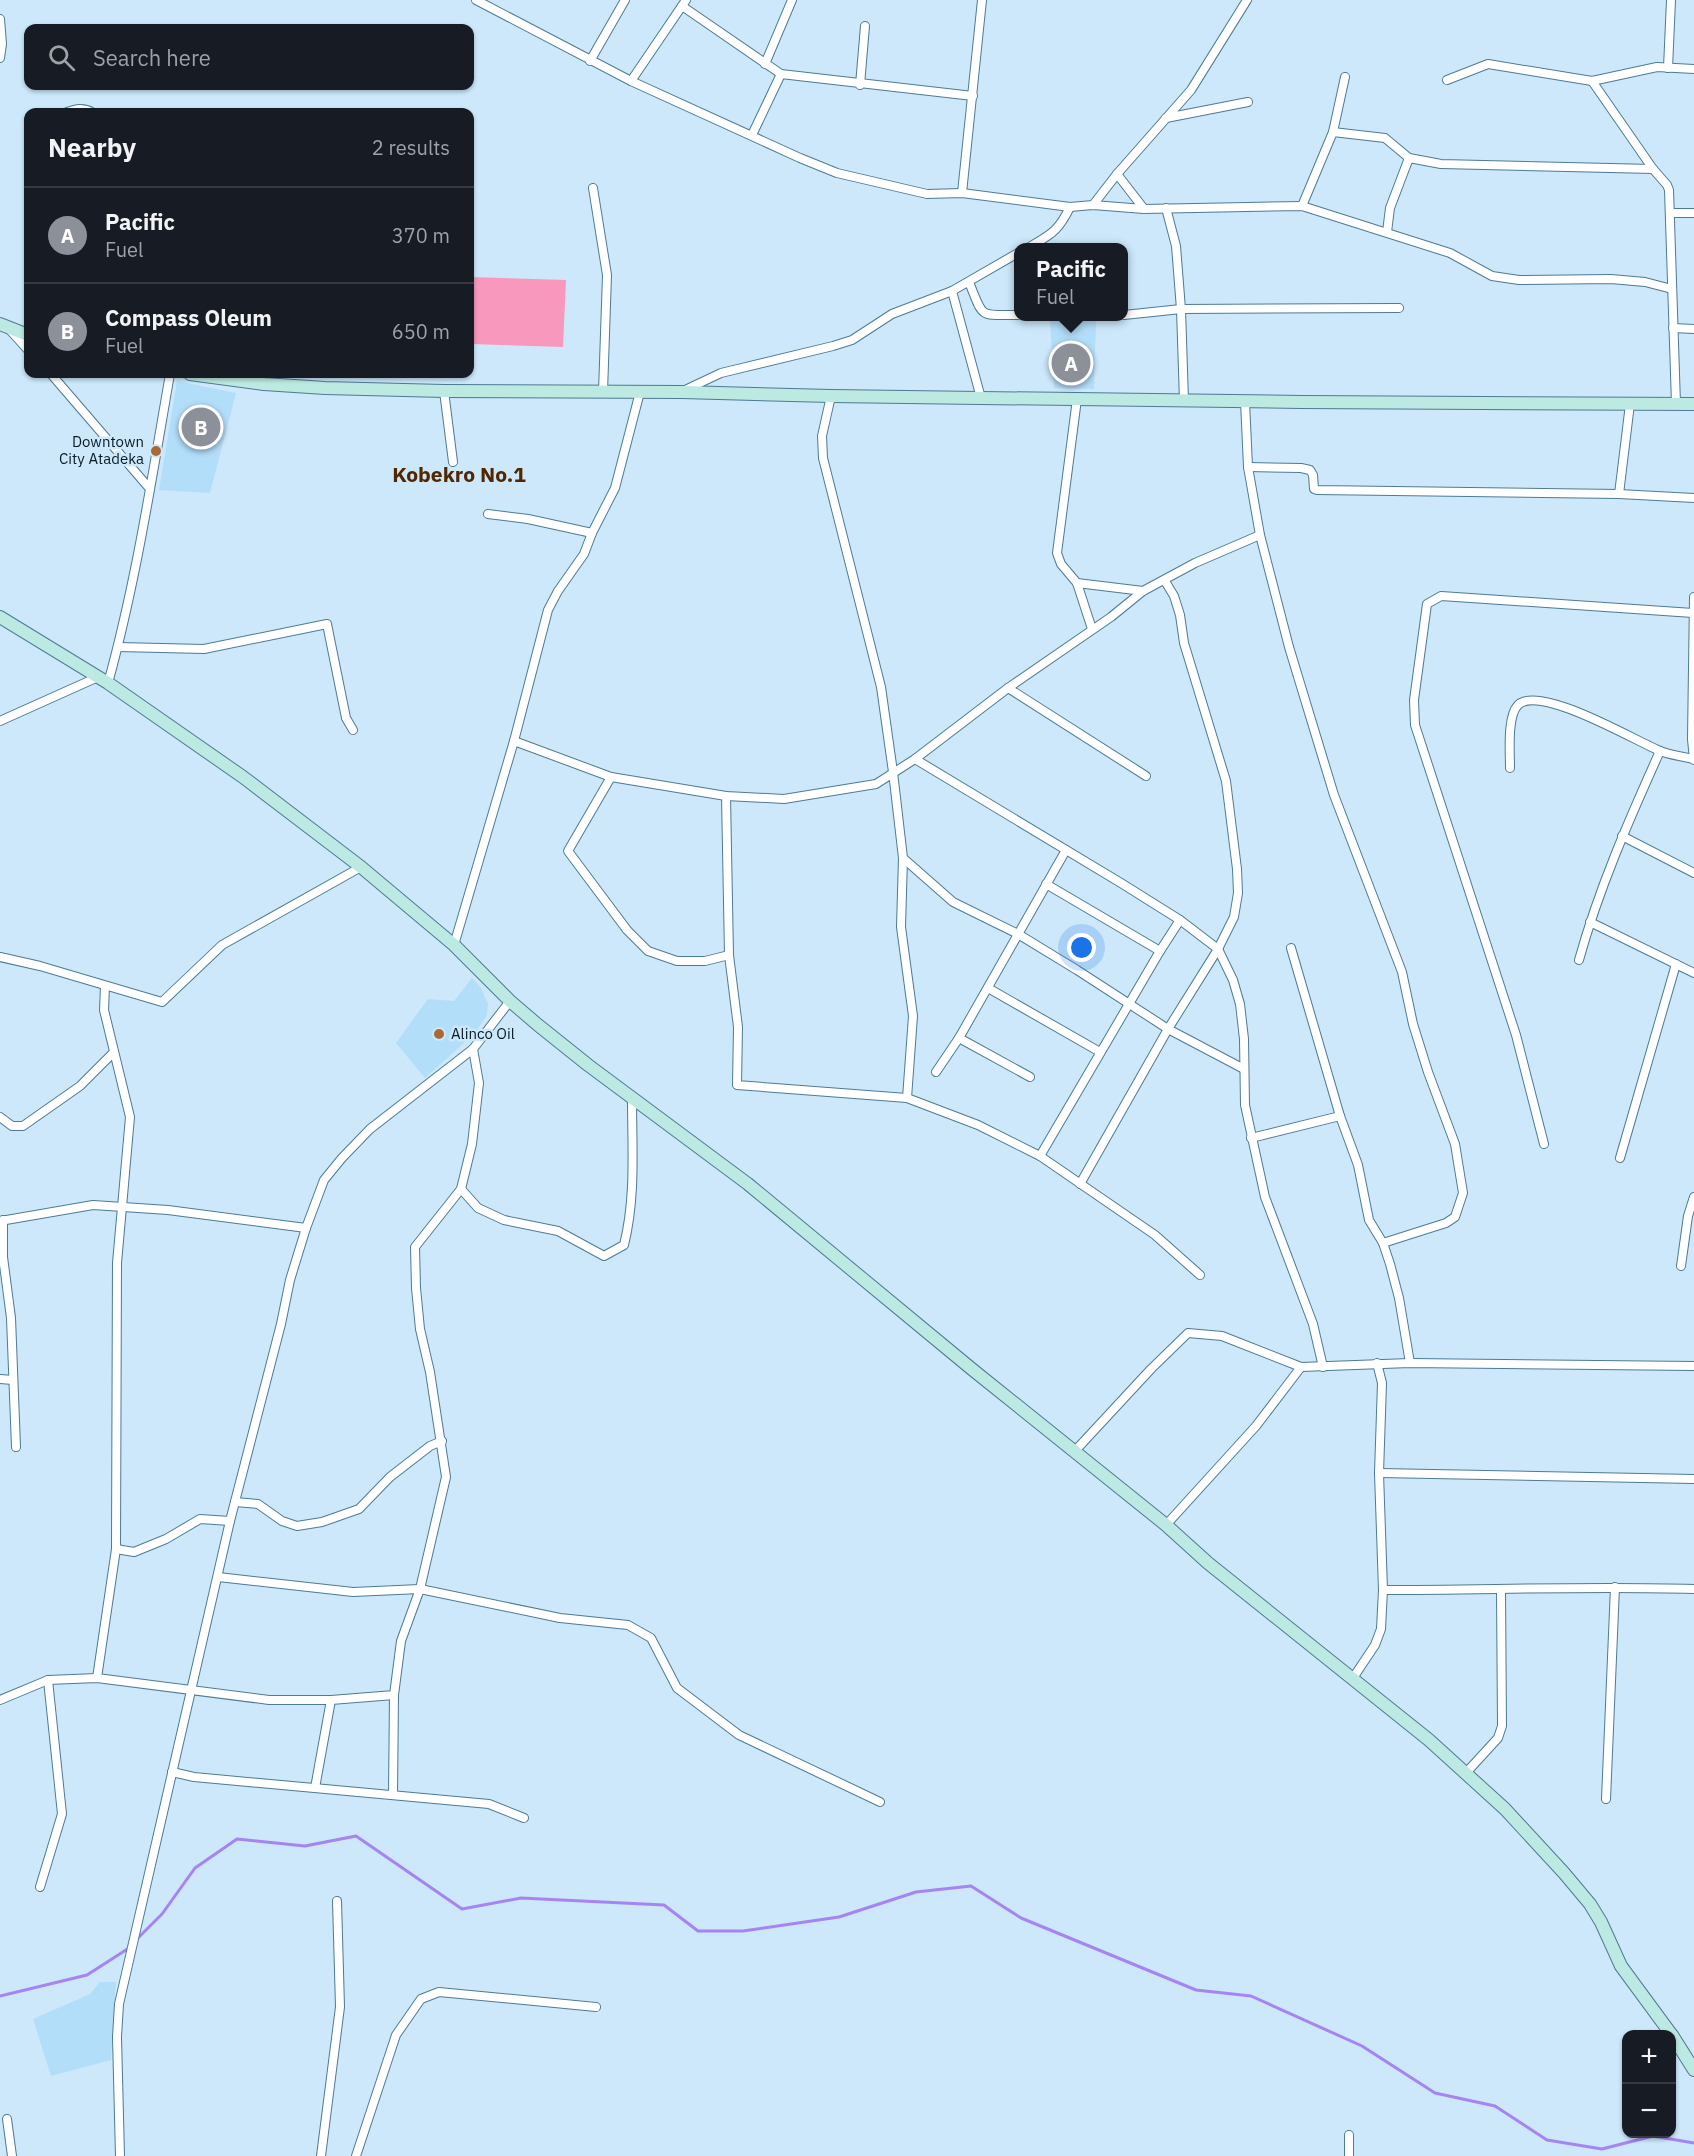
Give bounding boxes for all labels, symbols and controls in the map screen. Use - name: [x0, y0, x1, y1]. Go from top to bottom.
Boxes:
- search box: [24, 24, 474, 90]
- icon: search: [45, 41, 78, 74]
- text: Search here: [93, 43, 211, 72]
- text: Nearby: [48, 130, 136, 164]
- text: 2 results: [372, 134, 450, 161]
- text: Pacific: [105, 207, 175, 236]
- text: A: [61, 222, 74, 249]
- text: 370 m: [392, 222, 450, 249]
- text: Fuel: [105, 236, 143, 263]
- popup: [1014, 243, 1128, 321]
- text: Pacific: [1036, 254, 1106, 283]
- text: Fuel: [1036, 283, 1075, 310]
- text: Compass Oleum: [105, 303, 272, 332]
- text: B: [61, 318, 74, 345]
- text: 650 m: [392, 318, 450, 345]
- text: Fuel: [105, 332, 143, 359]
- pin: A: [1052, 340, 1090, 386]
- pin: B: [182, 404, 220, 450]
- place label: Downtown City Atadeka: [59, 432, 144, 468]
- marker: Downtown City Atadeka: [149, 444, 163, 458]
- district label: Kobekro No.1: [392, 460, 526, 488]
- your location: [1067, 933, 1096, 962]
- place label: Alinco Oil: [451, 1024, 515, 1043]
- marker: Alinco Oil: [432, 1027, 446, 1041]
- map controls: [1622, 2030, 1676, 2138]
- button: +: [1622, 2030, 1676, 2084]
- button: −: [1622, 2084, 1676, 2138]

